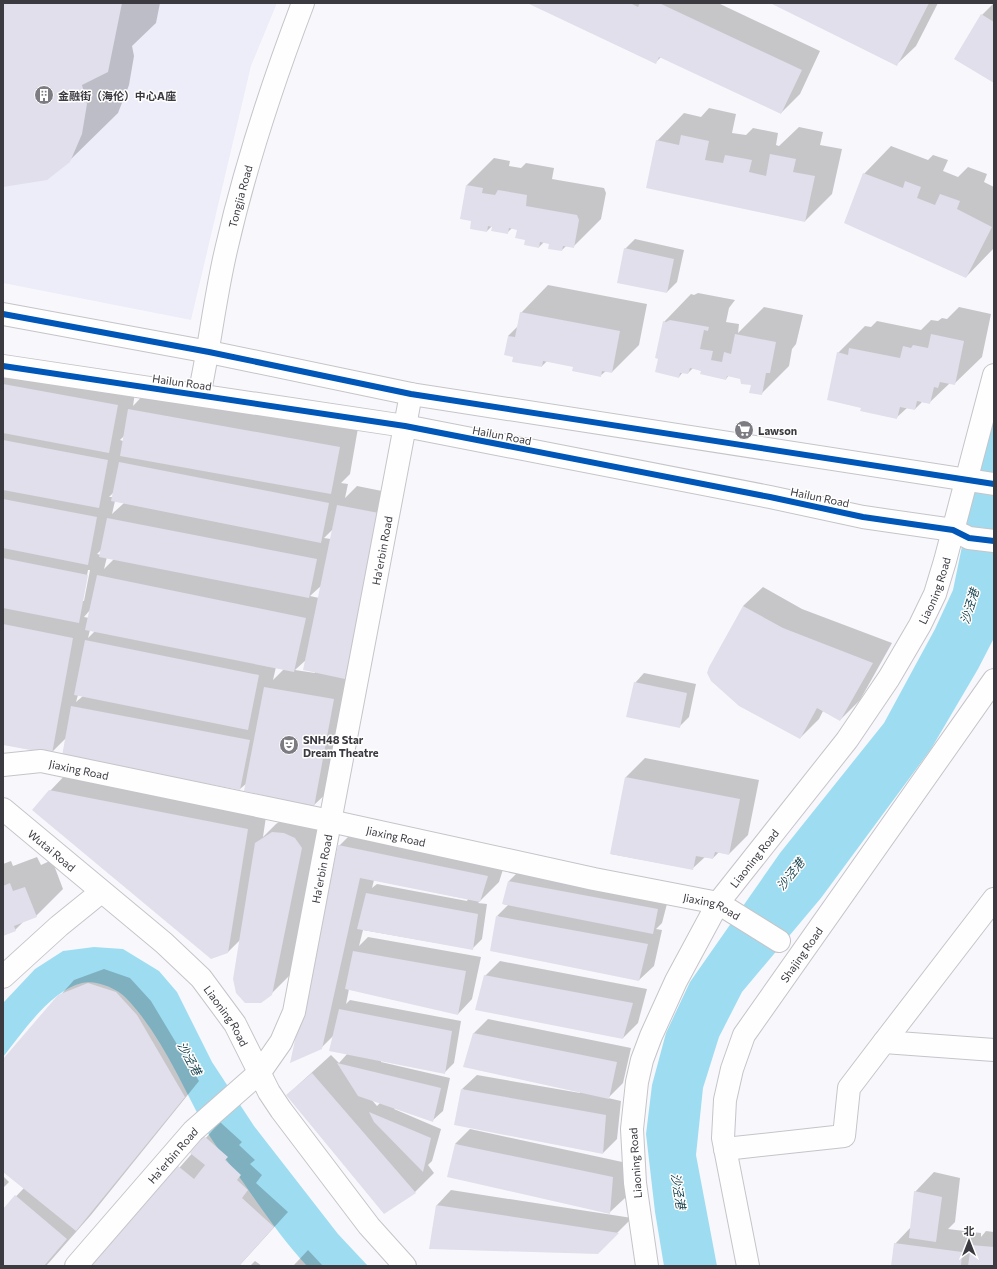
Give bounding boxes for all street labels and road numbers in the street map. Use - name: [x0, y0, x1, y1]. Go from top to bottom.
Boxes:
- street label: Tongjia Road: [225, 163, 254, 229]
- street label: Hailun Road: [151, 371, 213, 393]
- street label: Hailun Road: [471, 423, 533, 447]
- street label: Hailun Road: [789, 484, 851, 510]
- street label: Ha'erbin Road: [368, 515, 394, 586]
- street label: Liaoning Road: [915, 556, 952, 626]
- street label: Jiaxing Road: [48, 756, 110, 781]
- street label: Jiaxing Road: [365, 823, 427, 848]
- street label: Wutai Road: [26, 826, 79, 873]
- street label: Liaoning Road: [727, 826, 781, 890]
- street label: Ha'erbin Road: [308, 833, 334, 904]
- street label: Jiaxing Road: [682, 890, 743, 922]
- street label: Shajing Road: [777, 924, 825, 984]
- street label: Liaoning Road: [202, 982, 251, 1048]
- street label: Ha'erbin Road: [144, 1124, 200, 1186]
- street label: Liaoning Road: [626, 1127, 644, 1199]

